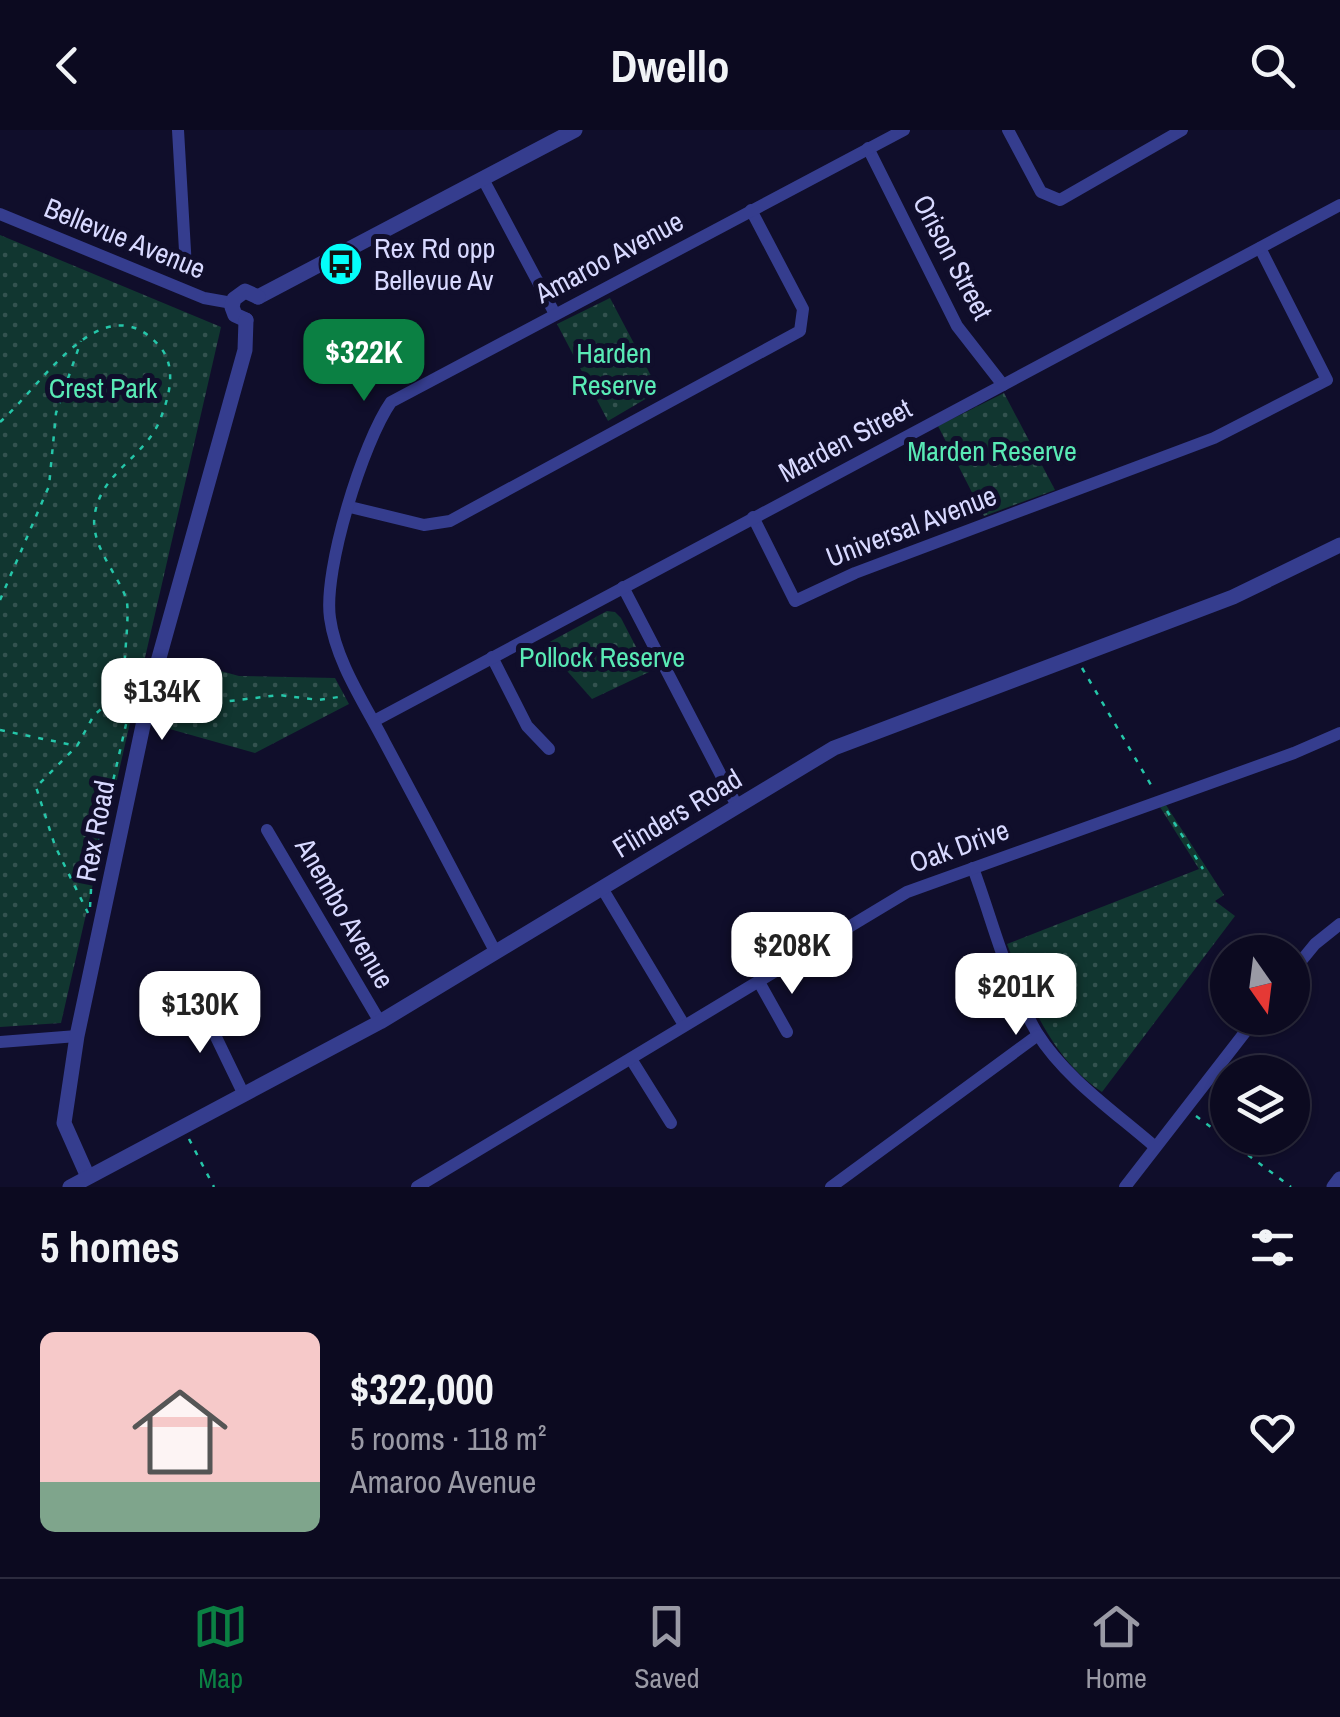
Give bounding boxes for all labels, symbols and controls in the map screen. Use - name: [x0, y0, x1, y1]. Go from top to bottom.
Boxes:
- text: Dwello: [611, 35, 729, 96]
- icon: back: [40, 38, 95, 93]
- icon: search: [1245, 38, 1300, 93]
- street label: Bellevue Avenue: [39, 188, 211, 288]
- street label: Orison Street: [904, 188, 1002, 326]
- street label: Amaroo Avenue: [527, 202, 690, 313]
- place label: Rex Rd opp Bellevue Av: [374, 229, 495, 299]
- bus stop icon: Rex Rd opp Bellevue Av: [318, 241, 364, 287]
- pin: $322K: [294, 319, 434, 404]
- text: $322K: [325, 330, 403, 373]
- park label: Harden Reserve: [571, 334, 657, 404]
- park label: Crest Park: [49, 369, 158, 407]
- street label: Marden Street: [772, 389, 918, 491]
- park label: Marden Reserve: [907, 432, 1077, 470]
- street label: Universal Avenue: [820, 476, 1002, 576]
- park label: Pollock Reserve: [519, 638, 685, 676]
- pin: $134K: [92, 658, 232, 743]
- text: $134K: [123, 669, 201, 712]
- street label: Flinders Road: [605, 760, 749, 866]
- street label: Rex Road: [67, 777, 123, 885]
- street label: Oak Drive: [904, 810, 1014, 882]
- street label: Anembo Avenue: [286, 830, 403, 995]
- pin: $208K: [722, 912, 862, 997]
- text: $208K: [753, 923, 831, 966]
- north arrow: [1210, 935, 1310, 1035]
- map controls: [1210, 935, 1310, 1155]
- pin: $201K: [946, 953, 1086, 1038]
- text: $201K: [977, 964, 1055, 1007]
- pin: $130K: [130, 971, 270, 1056]
- text: $130K: [161, 982, 239, 1025]
- button: layers: [1210, 1055, 1310, 1155]
- text: 5 homes: [40, 1219, 180, 1275]
- icon: filters: [1245, 1220, 1300, 1275]
- text: $322,000: [350, 1361, 494, 1417]
- icon: home: [120, 1372, 240, 1492]
- icon: heart: [1245, 1405, 1300, 1460]
- text: 5 rooms · 118 m²: [350, 1417, 546, 1460]
- text: Amaroo Avenue: [350, 1460, 536, 1503]
- tab: Map: [193, 1599, 248, 1697]
- tab: Saved: [634, 1599, 699, 1697]
- tab: Home: [1086, 1599, 1147, 1697]

